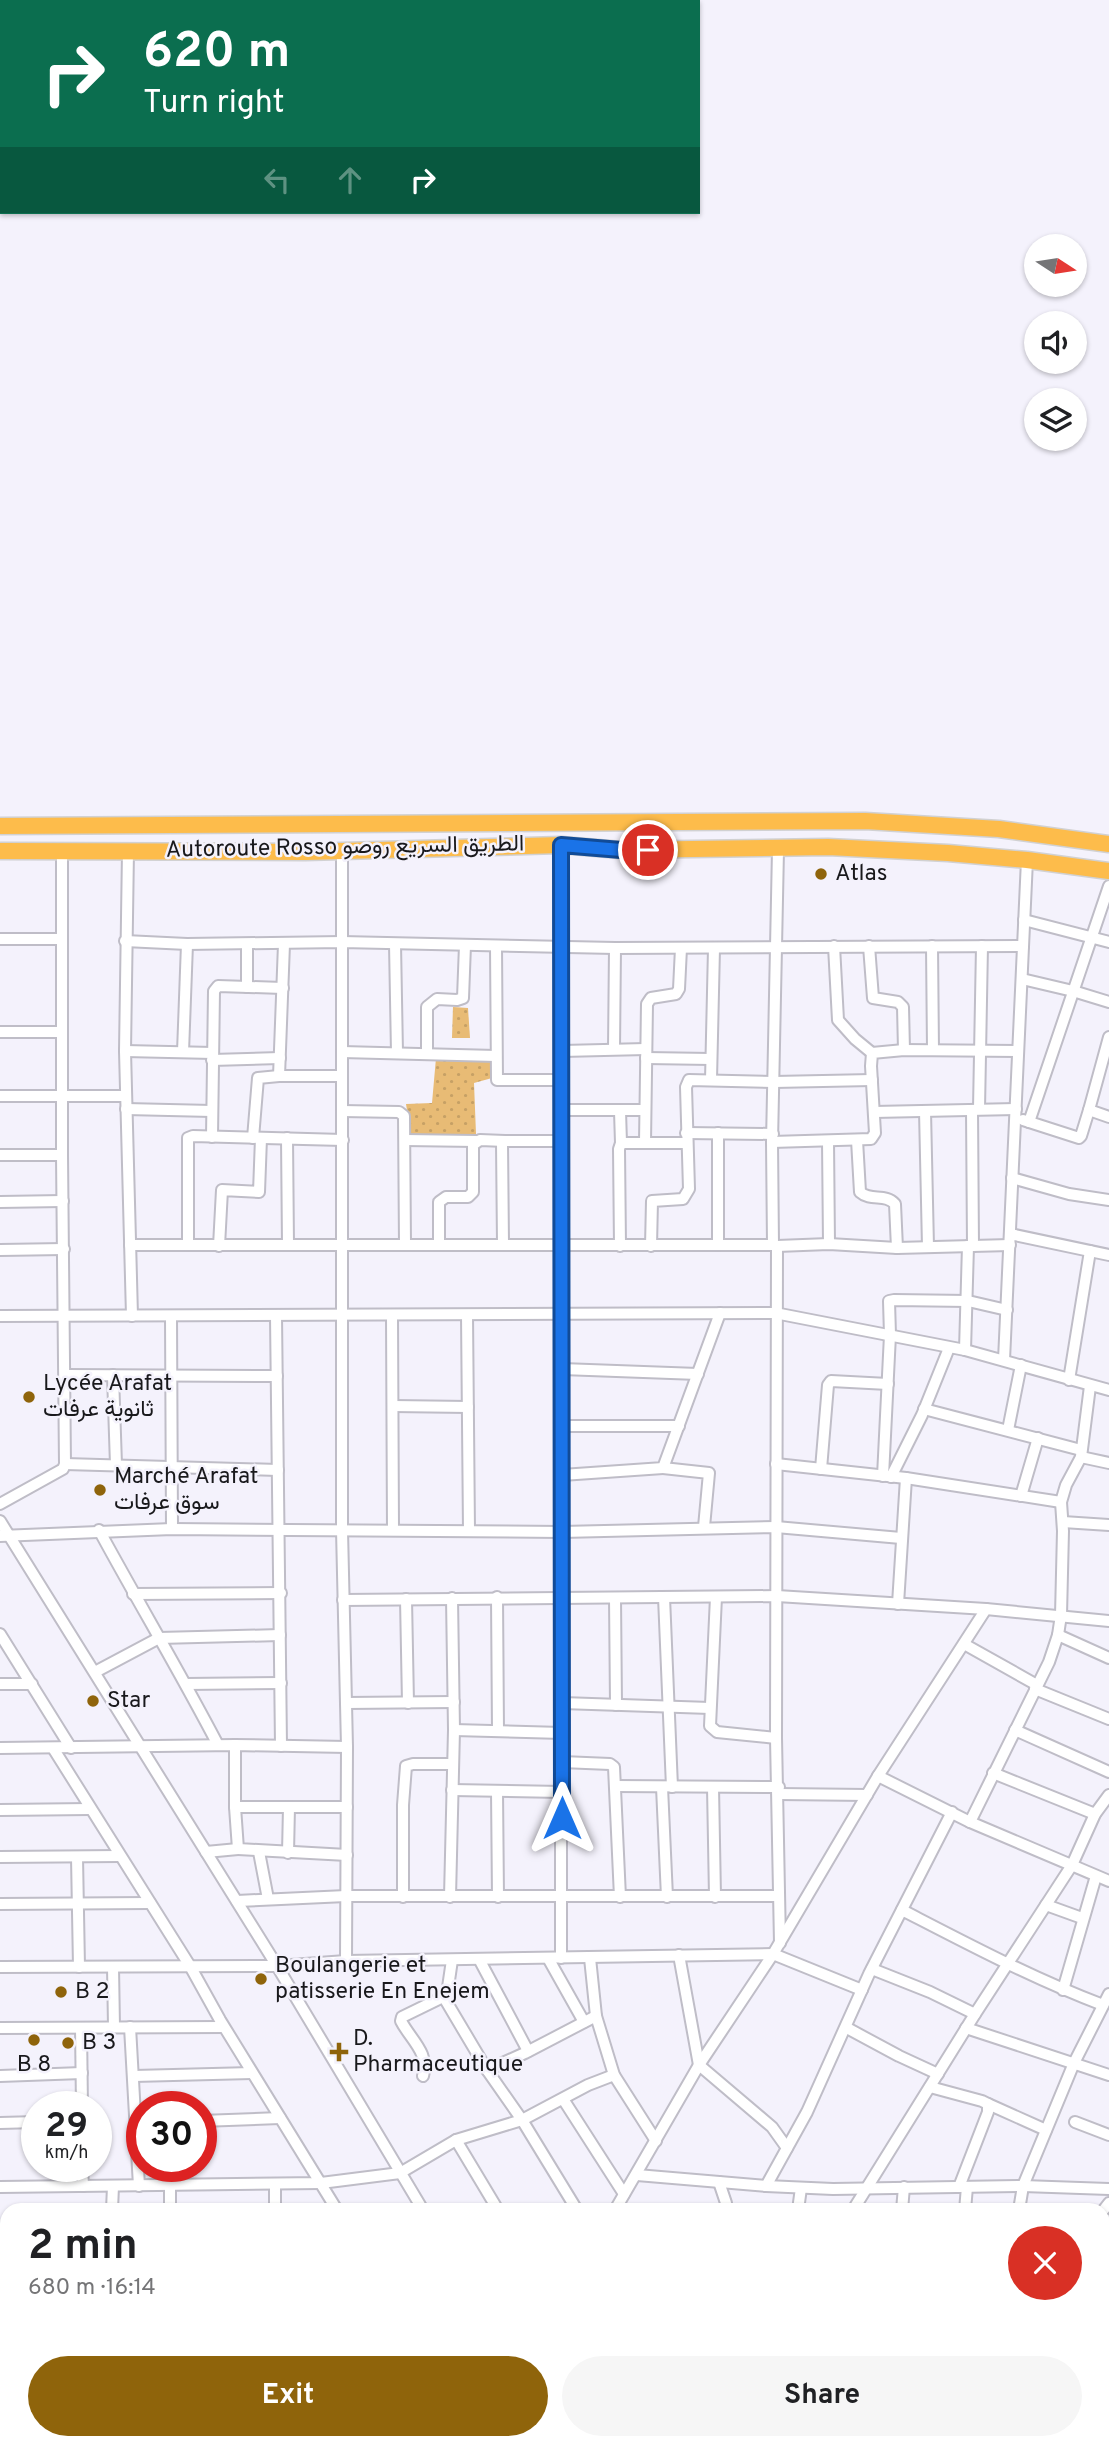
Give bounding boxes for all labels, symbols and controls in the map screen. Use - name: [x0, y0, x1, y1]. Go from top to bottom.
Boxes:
- text: 620 m: [143, 23, 290, 85]
- icon: right: [28, 28, 119, 119]
- text: Turn right: [143, 84, 285, 124]
- icon: left: [258, 161, 296, 199]
- icon: ahead: [331, 161, 369, 199]
- icon: right: [404, 161, 442, 199]
- north arrow: [1024, 234, 1087, 298]
- map controls: [1024, 234, 1087, 451]
- button: sound: [1024, 311, 1087, 374]
- button: layers: [1024, 388, 1087, 451]
- pin: [618, 820, 678, 880]
- street label: Autoroute Rosso الطريق السريع روصو: [165, 830, 525, 866]
- icon: arrive: [629, 831, 667, 869]
- place label: Atlas: [835, 860, 887, 889]
- marker: Atlas: [813, 866, 829, 882]
- place label: Lycée Arafat ثانوية عرفات: [43, 1370, 172, 1425]
- marker: Lycée Arafat ثانوية عرفات: [21, 1389, 37, 1405]
- place label: Marché Arafat سوق عرفات: [114, 1463, 258, 1518]
- marker: Marché Arafat سوق عرفات: [92, 1482, 108, 1498]
- place label: Star: [107, 1687, 150, 1716]
- marker: Star: [85, 1693, 101, 1709]
- position arrow: [525, 1781, 599, 1855]
- place label: Boulangerie et patisserie En Enejem: [275, 1952, 490, 2007]
- marker: Boulangerie et patisserie En Enejem: [253, 1971, 269, 1987]
- place label: B 2: [75, 1978, 110, 2007]
- marker: B 2: [53, 1984, 69, 2000]
- place label: D. Pharmaceutique: [353, 2025, 523, 2080]
- place label: B 3: [82, 2029, 116, 2058]
- marker: B 8: [26, 2032, 42, 2048]
- marker: B 3: [60, 2035, 76, 2051]
- marker: D. Pharmaceutique: [331, 2044, 347, 2060]
- place label: B 8: [17, 2051, 51, 2080]
- speed limit sign: 30: [126, 2091, 217, 2182]
- text: 29: [45, 2105, 88, 2149]
- text: km/h: [45, 2142, 88, 2165]
- text: 2 min: [28, 2221, 138, 2274]
- button: close: [1008, 2226, 1082, 2300]
- text: 680 m · 16:14: [28, 2274, 156, 2303]
- button: Exit: [28, 2356, 548, 2436]
- button: Share: [562, 2356, 1082, 2436]

